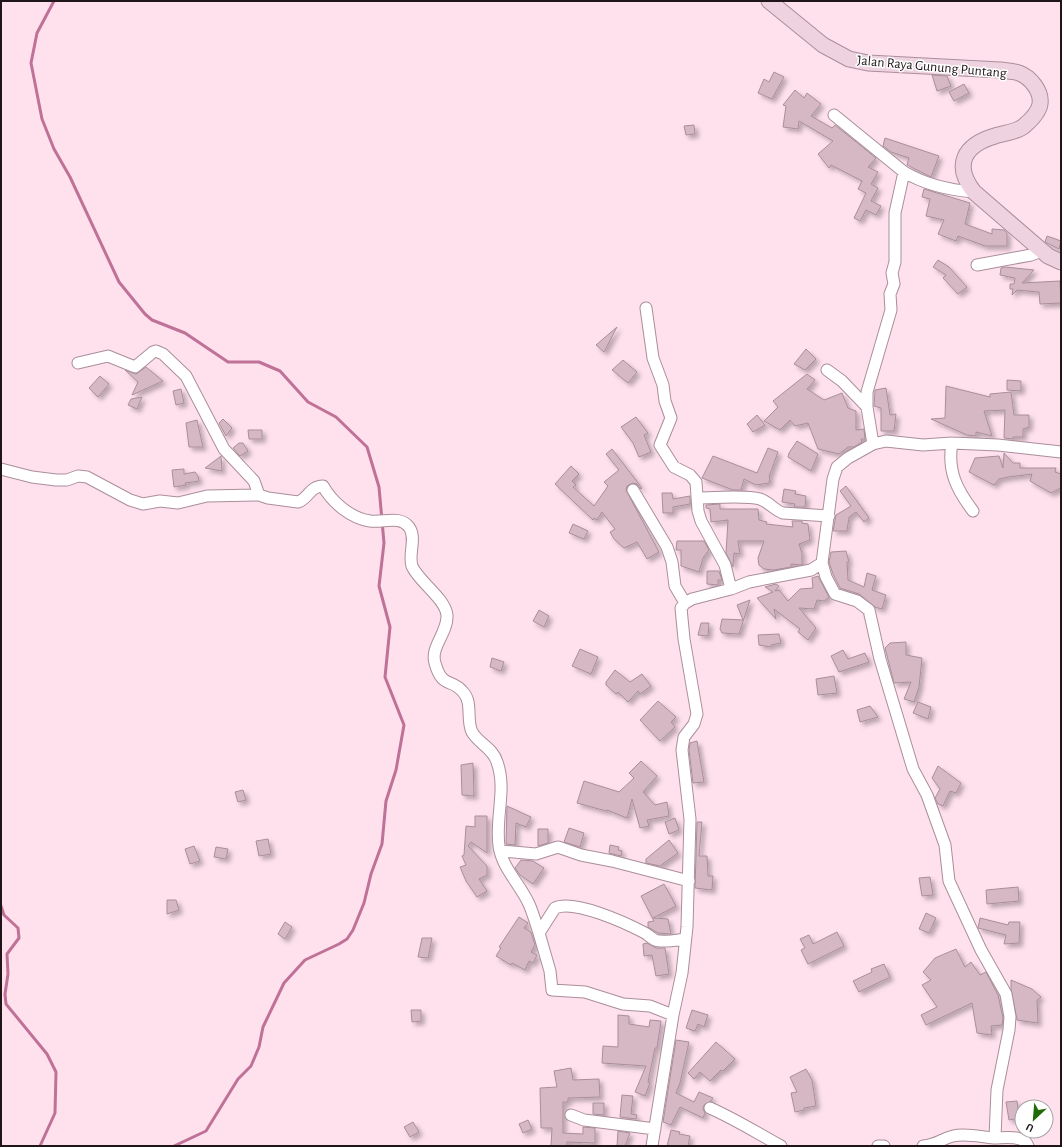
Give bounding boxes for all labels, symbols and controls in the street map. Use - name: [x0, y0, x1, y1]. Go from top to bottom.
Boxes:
- street label: Jalan Raya Gunung Puntang: [857, 53, 1007, 81]
- north arrow: [1014, 1099, 1054, 1139]
- text: U: [1024, 1121, 1035, 1134]

